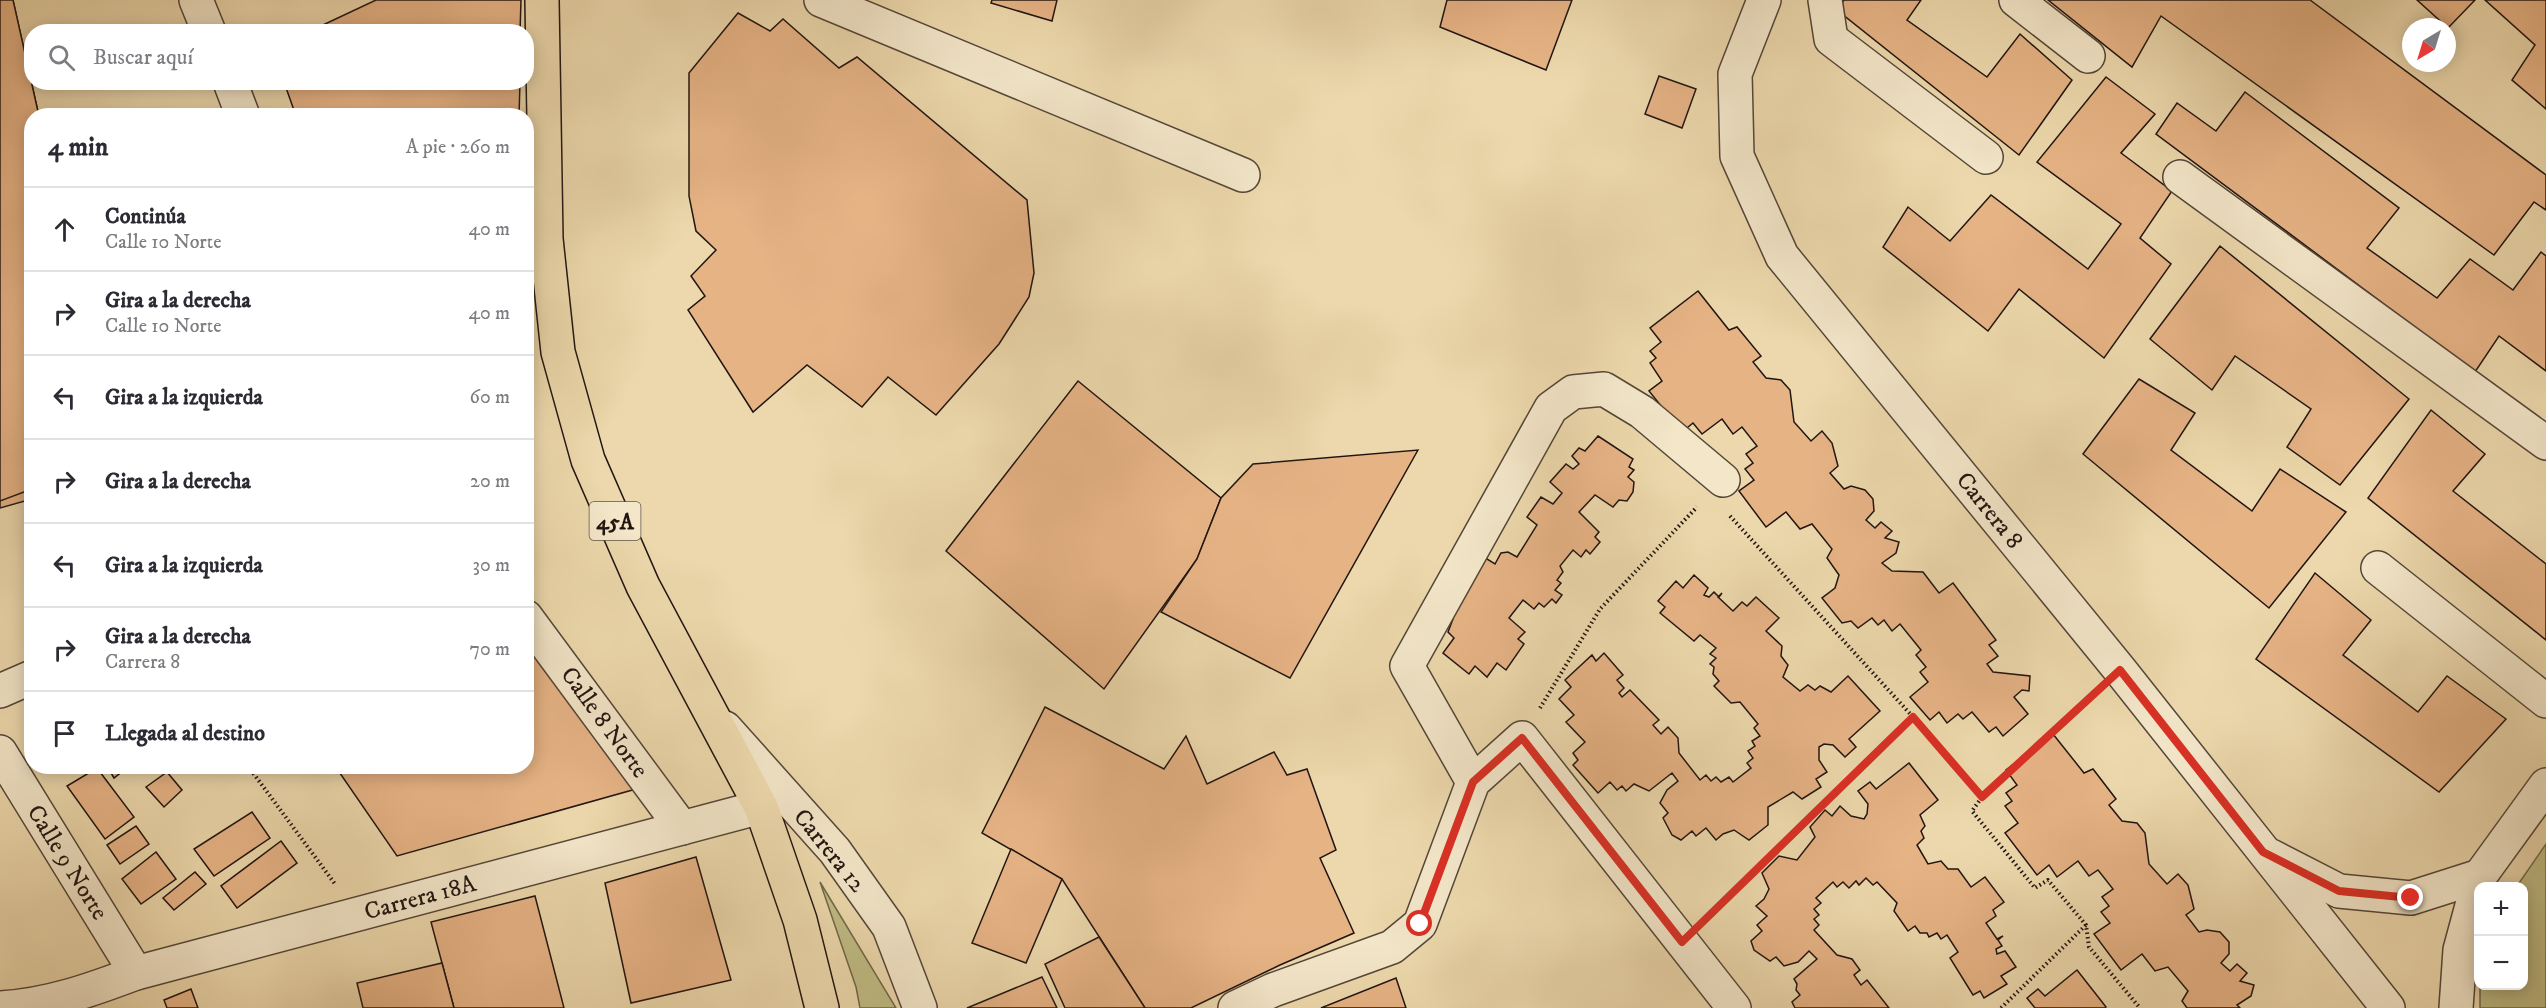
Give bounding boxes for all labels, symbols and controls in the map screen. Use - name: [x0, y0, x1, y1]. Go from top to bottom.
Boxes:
- north arrow: [2402, 18, 2456, 72]
- search box: [24, 24, 534, 90]
- icon: search: [45, 41, 78, 74]
- text: Buscar aquí: [93, 44, 193, 71]
- text: 4 min: [48, 131, 108, 164]
- text: A pie · 260 m: [406, 135, 510, 160]
- text: Continúa: [105, 203, 186, 230]
- icon: ahead: [48, 213, 81, 246]
- text: 40 m: [468, 217, 510, 242]
- text: Calle 10 Norte: [105, 230, 221, 255]
- text: Gira a la derecha: [105, 287, 251, 314]
- icon: right: [48, 297, 81, 330]
- text: 40 m: [468, 301, 510, 326]
- text: Calle 10 Norte: [105, 314, 221, 339]
- icon: left: [48, 381, 81, 414]
- text: Gira a la izquierda: [105, 384, 263, 411]
- text: 60 m: [470, 385, 510, 410]
- icon: right: [48, 465, 81, 498]
- street label: Carrera 8: [1949, 466, 2029, 555]
- text: Gira a la derecha: [105, 468, 251, 495]
- text: 20 m: [470, 469, 510, 494]
- road number: 45A: [590, 502, 640, 540]
- icon: left: [48, 549, 81, 582]
- text: Gira a la izquierda: [105, 552, 263, 579]
- text: 30 m: [472, 553, 510, 578]
- text: Gira a la derecha: [105, 623, 251, 650]
- icon: right: [48, 633, 81, 666]
- text: 70 m: [469, 637, 510, 662]
- text: Carrera 8: [105, 650, 180, 675]
- street label: Calle 8 Norte: [554, 661, 655, 784]
- icon: arrive: [48, 717, 81, 750]
- text: Llegada al destino: [105, 720, 265, 747]
- street label: Calle 9 Norte: [20, 799, 114, 926]
- street label: Carrera 12: [786, 803, 872, 899]
- street label: Carrera 18A: [361, 868, 480, 927]
- map controls: [2474, 882, 2528, 990]
- button: +: [2474, 882, 2528, 936]
- route end: [2397, 884, 2423, 910]
- route start: [1406, 910, 1432, 936]
- button: −: [2474, 936, 2528, 990]

